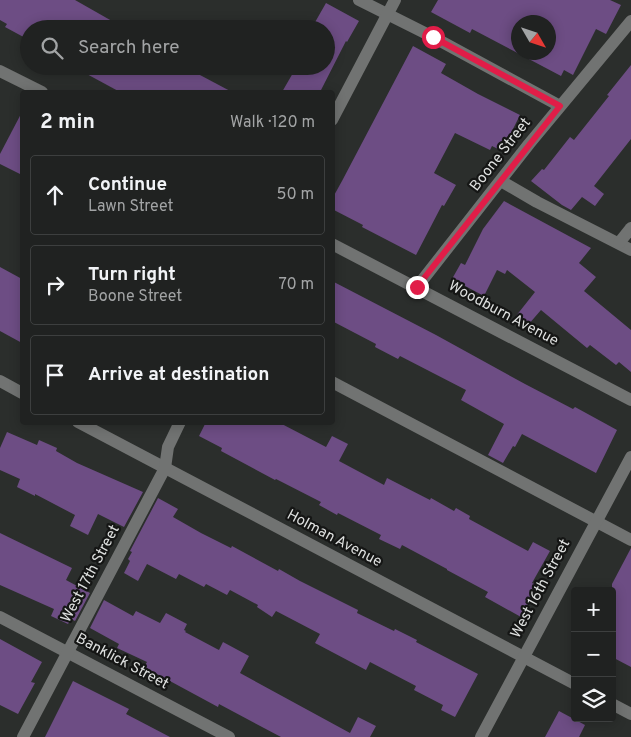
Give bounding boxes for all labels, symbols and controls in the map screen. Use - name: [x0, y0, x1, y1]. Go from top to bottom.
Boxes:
- north arrow: [511, 15, 556, 60]
- search box: [20, 20, 335, 75]
- route start: [422, 26, 445, 49]
- icon: search: [38, 34, 66, 62]
- text: Search here: [78, 36, 180, 60]
- text: 2 min: [40, 109, 95, 136]
- text: Walk · 120 m: [230, 113, 315, 133]
- street label: Boone Street: [466, 114, 536, 196]
- text: Continue: [88, 173, 167, 197]
- icon: ahead: [41, 181, 69, 209]
- text: 50 m: [277, 185, 314, 205]
- text: Lawn Street: [88, 197, 173, 217]
- text: Turn right: [88, 263, 176, 287]
- icon: right: [41, 271, 69, 299]
- text: 70 m: [279, 275, 314, 295]
- route end: [406, 276, 429, 299]
- street label: Woodburn Avenue: [445, 277, 561, 351]
- text: Boone Street: [88, 287, 182, 307]
- icon: arrive: [41, 361, 69, 389]
- text: Arrive at destination: [88, 363, 269, 387]
- street label: Holman Avenue: [283, 506, 385, 572]
- street label: West 17th Street: [57, 522, 125, 626]
- street label: West 16th Street: [507, 536, 575, 642]
- map controls: [571, 587, 616, 722]
- button: +: [571, 587, 616, 632]
- street label: Banklick Street: [72, 630, 172, 694]
- button: −: [571, 632, 616, 677]
- button: layers: [571, 677, 616, 722]

